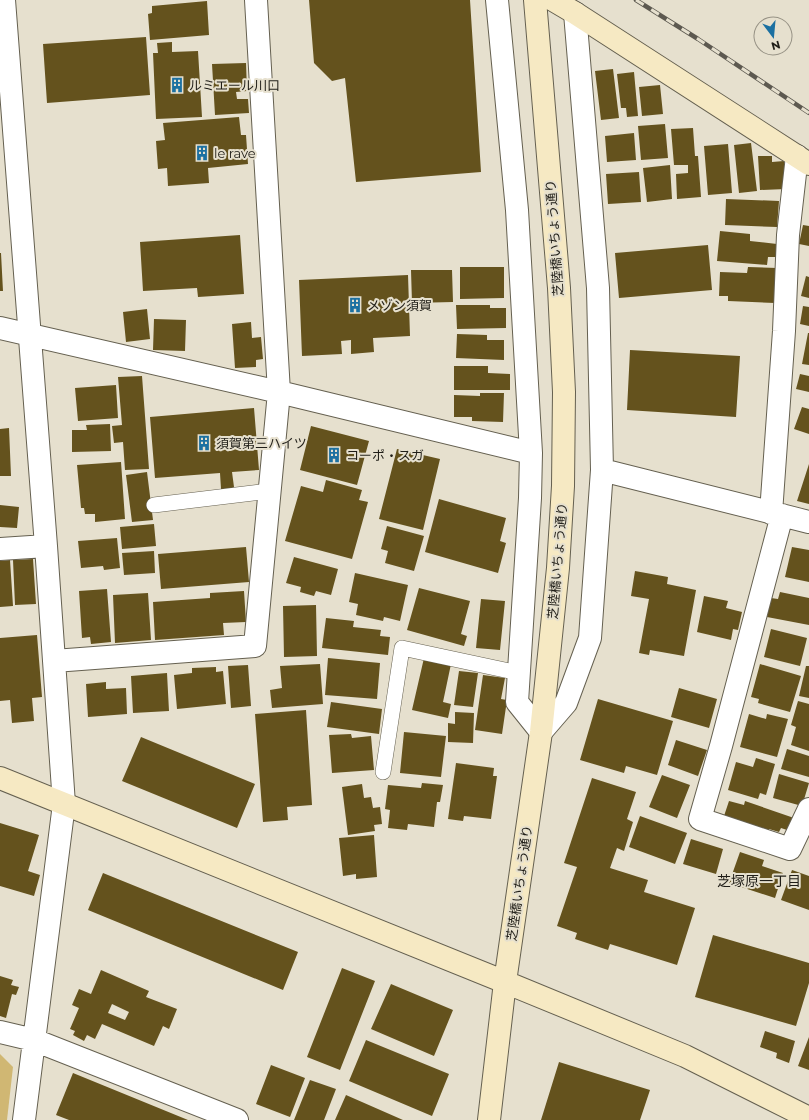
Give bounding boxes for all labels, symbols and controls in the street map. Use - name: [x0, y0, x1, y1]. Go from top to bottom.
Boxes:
- north arrow: [753, 16, 793, 56]
- text: N: [770, 38, 782, 54]
- building icon: ルミエール川口: [168, 76, 186, 94]
- place label: ルミエール川口: [189, 77, 280, 93]
- building icon: le rave: [193, 144, 211, 162]
- place label: le rave: [214, 145, 256, 161]
- street label: 芝陸橋いちょう通り: [542, 179, 566, 297]
- building icon: メゾン須賀: [346, 296, 364, 314]
- place label: メゾン須賀: [367, 297, 432, 313]
- building icon: 須賀第三ハイツ: [195, 434, 213, 452]
- place label: 須賀第三ハイツ: [216, 435, 307, 451]
- building icon: コーポ・スガ: [325, 446, 343, 464]
- place label: コーポ・スガ: [346, 447, 424, 463]
- street label: 芝陸橋いちょう通り: [544, 502, 570, 620]
- street label: 芝陸橋いちょう通り: [503, 824, 535, 942]
- district label: 芝塚原一丁目: [717, 872, 801, 890]

